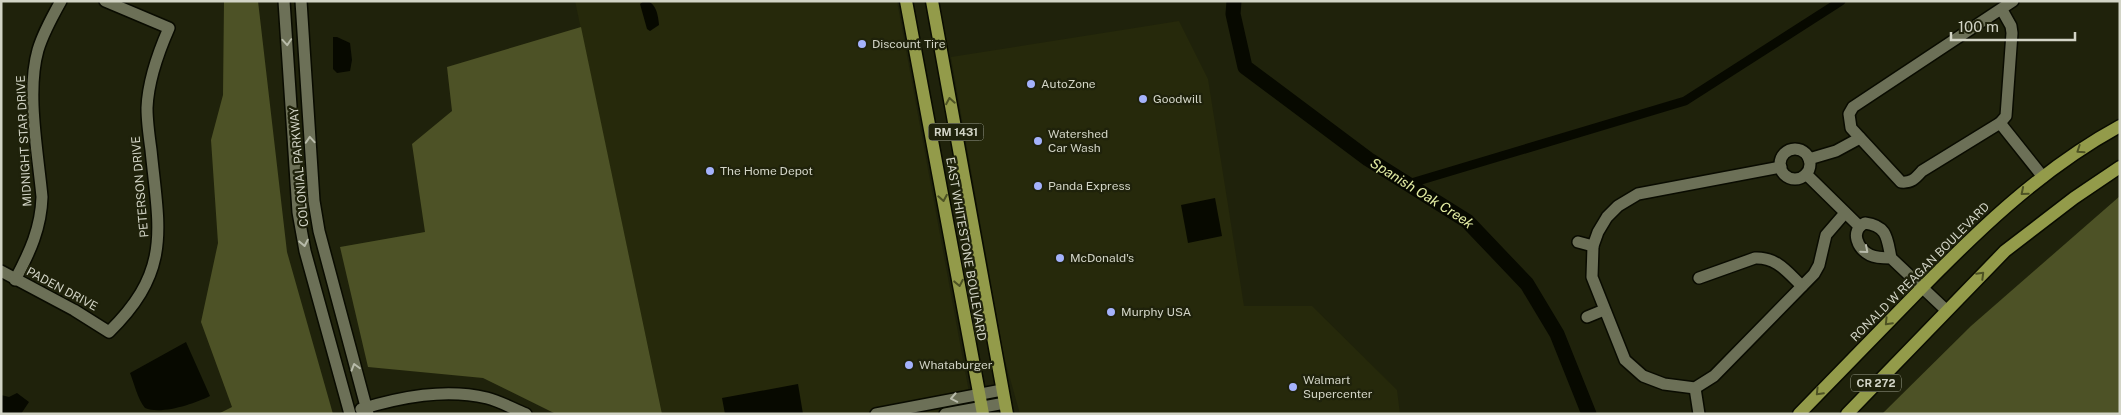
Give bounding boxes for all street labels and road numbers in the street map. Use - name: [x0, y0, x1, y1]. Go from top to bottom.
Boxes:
- street label: MIDNIGHT STAR DRIVE: [14, 75, 34, 207]
- street label: COLONIAL PARKWAY: [287, 106, 311, 227]
- road number: RM 1431: [928, 124, 984, 140]
- street label: PETERSON DRIVE: [129, 136, 151, 238]
- street label: EAST WHITESTONE BOULEVARD: [943, 156, 989, 342]
- street label: RONALD W REAGAN BOULEVARD: [1848, 200, 1992, 344]
- street label: PADEN DRIVE: [24, 264, 100, 314]
- road number: CR 272: [1851, 374, 1901, 392]

